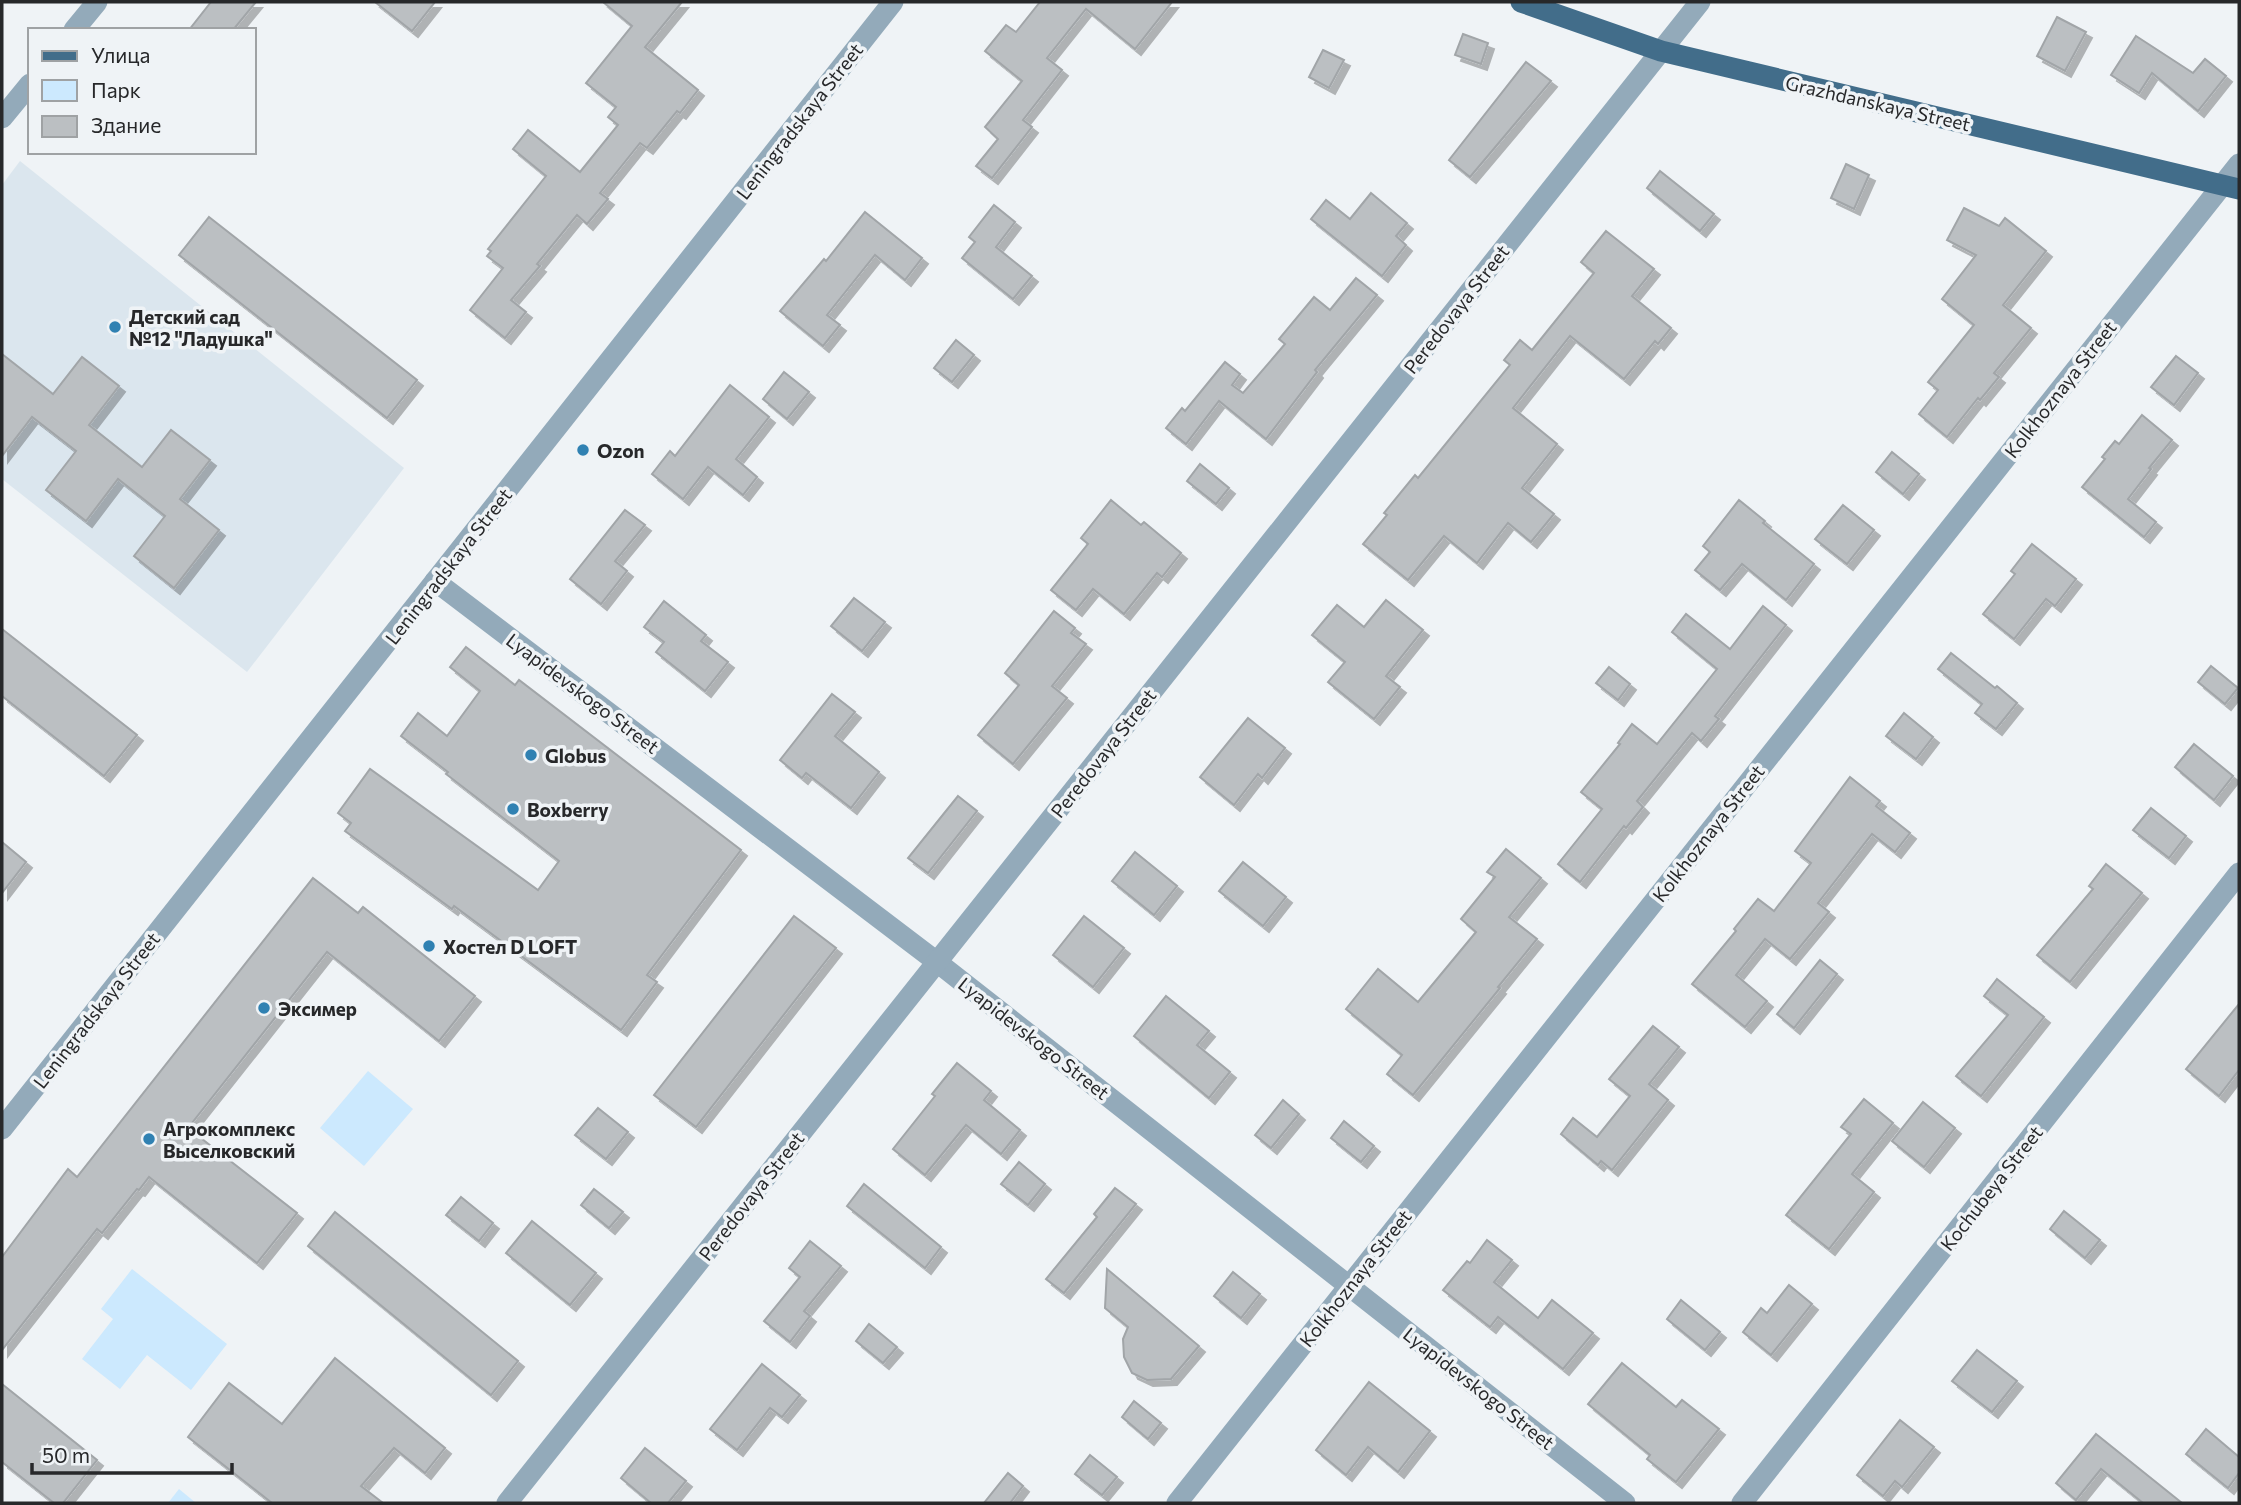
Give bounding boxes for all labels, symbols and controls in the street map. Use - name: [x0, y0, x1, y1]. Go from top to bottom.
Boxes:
- legend: [28, 28, 256, 154]
- street label: Leningradskaya Street: [731, 38, 867, 204]
- text: Улица: [91, 42, 150, 67]
- street label: Grazhdanskaya Street: [1783, 71, 1973, 136]
- text: Парк: [91, 77, 141, 102]
- text: Здание: [91, 112, 161, 137]
- street label: Peredovaya Street: [1399, 240, 1514, 378]
- place label: Детский сад №12 "Ладушка": [129, 305, 273, 350]
- street label: Kolkhoznaya Street: [1999, 316, 2121, 462]
- marker: Детский сад №12 "Ладушка": [107, 319, 123, 335]
- place label: Ozon: [597, 439, 645, 462]
- marker: Ozon: [575, 442, 591, 458]
- street label: Leningradskaya Street: [380, 483, 516, 649]
- street label: Lyapidevskogo Street: [502, 628, 664, 758]
- street label: Peredovaya Street: [1046, 684, 1161, 822]
- place label: Globus: [545, 744, 606, 767]
- marker: Globus: [523, 747, 539, 763]
- street label: Kolkhoznaya Street: [1647, 760, 1769, 906]
- place label: Boxberry: [527, 798, 609, 821]
- marker: Boxberry: [505, 801, 521, 817]
- street label: Leningradskaya Street: [28, 927, 164, 1093]
- place label: Хостел D LOFT: [443, 935, 577, 958]
- marker: Хостел D LOFT: [421, 938, 437, 954]
- street label: Lyapidevskogo Street: [954, 972, 1114, 1104]
- place label: Эксимер: [278, 997, 357, 1020]
- marker: Эксимер: [256, 1000, 272, 1016]
- place label: Агрокомплекс Выселковский: [163, 1117, 295, 1162]
- street label: Kochubeya Street: [1935, 1121, 2047, 1255]
- street label: Peredovaya Street: [694, 1127, 809, 1265]
- marker: Агрокомплекс Выселковский: [141, 1131, 157, 1147]
- street label: Kolkhoznaya Street: [1294, 1205, 1416, 1351]
- street label: Lyapidevskogo Street: [1399, 1322, 1559, 1454]
- scale bar: [32, 1432, 231, 1476]
- text: 50 m: [42, 1442, 90, 1467]

